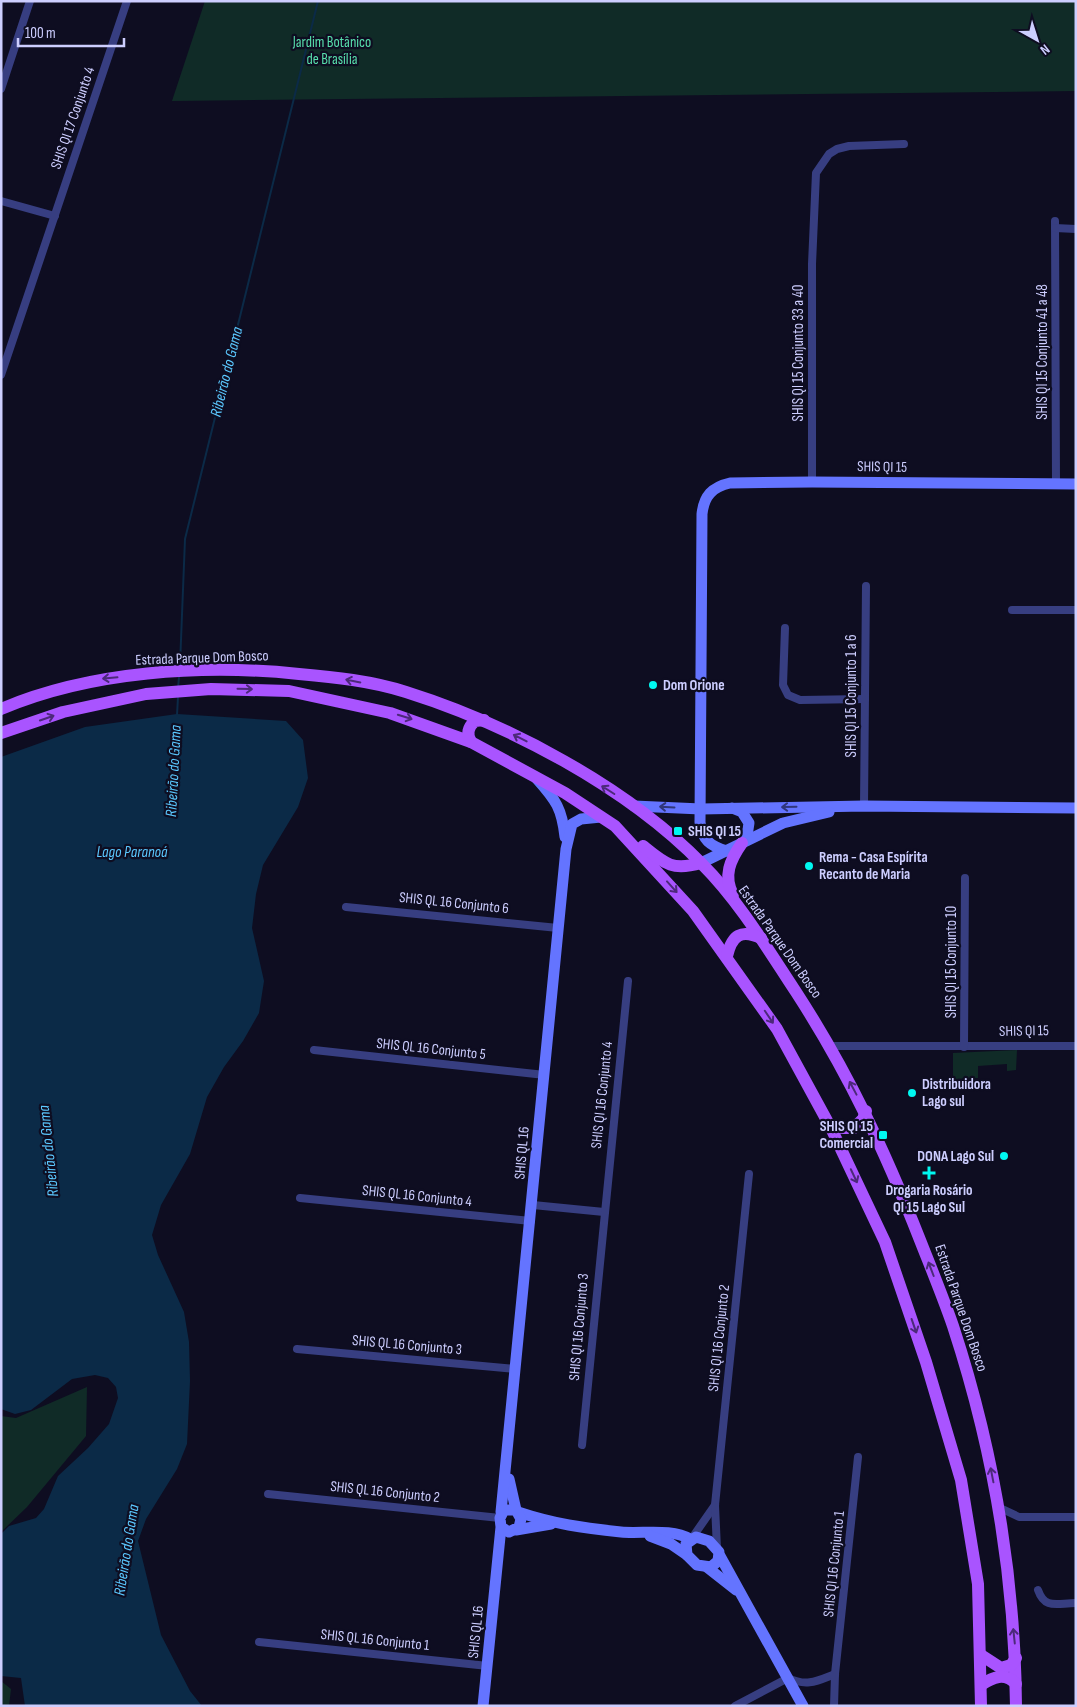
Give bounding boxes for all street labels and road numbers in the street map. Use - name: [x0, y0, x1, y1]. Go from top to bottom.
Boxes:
- street label: SHIS QI 17 Conjunto 4: [47, 64, 99, 172]
- street label: SHIS QI 15 Conjunto 41 a 48: [1033, 284, 1052, 420]
- street label: SHIS QI 15 Conjunto 33 a 40: [789, 285, 808, 421]
- street label: SHIS QI 15: [857, 457, 907, 477]
- street label: SHIS QI 15 Conjunto 1 a 6: [842, 634, 861, 758]
- street label: Estrada Parque Dom Bosco: [135, 646, 269, 670]
- street label: Estrada Parque Dom Bosco: [734, 882, 826, 1002]
- street label: SHIS QL 16 Conjunto 6: [398, 888, 510, 918]
- street label: SHIS QI 15 Conjunto 10: [942, 906, 961, 1018]
- street label: SHIS QI 15: [999, 1021, 1049, 1041]
- street label: SHIS QL 16 Conjunto 5: [375, 1034, 487, 1064]
- street label: SHIS QI 16 Conjunto 4: [587, 1041, 617, 1149]
- street label: SHIS QL 16: [510, 1126, 534, 1180]
- street label: SHIS QL 16 Conjunto 4: [361, 1181, 473, 1211]
- street label: Estrada Parque Dom Bosco: [930, 1242, 992, 1374]
- street label: SHIS QI 16 Conjunto 3: [565, 1273, 593, 1381]
- street label: SHIS QI 16 Conjunto 2: [704, 1284, 734, 1392]
- street label: SHIS QL 16 Conjunto 3: [351, 1331, 463, 1359]
- street label: SHIS QL 16 Conjunto 2: [329, 1477, 441, 1507]
- street label: SHIS QI 16 Conjunto 1: [819, 1509, 849, 1618]
- street label: SHIS QL 16: [464, 1605, 488, 1659]
- street label: SHIS QL 16 Conjunto 1: [320, 1625, 431, 1655]

